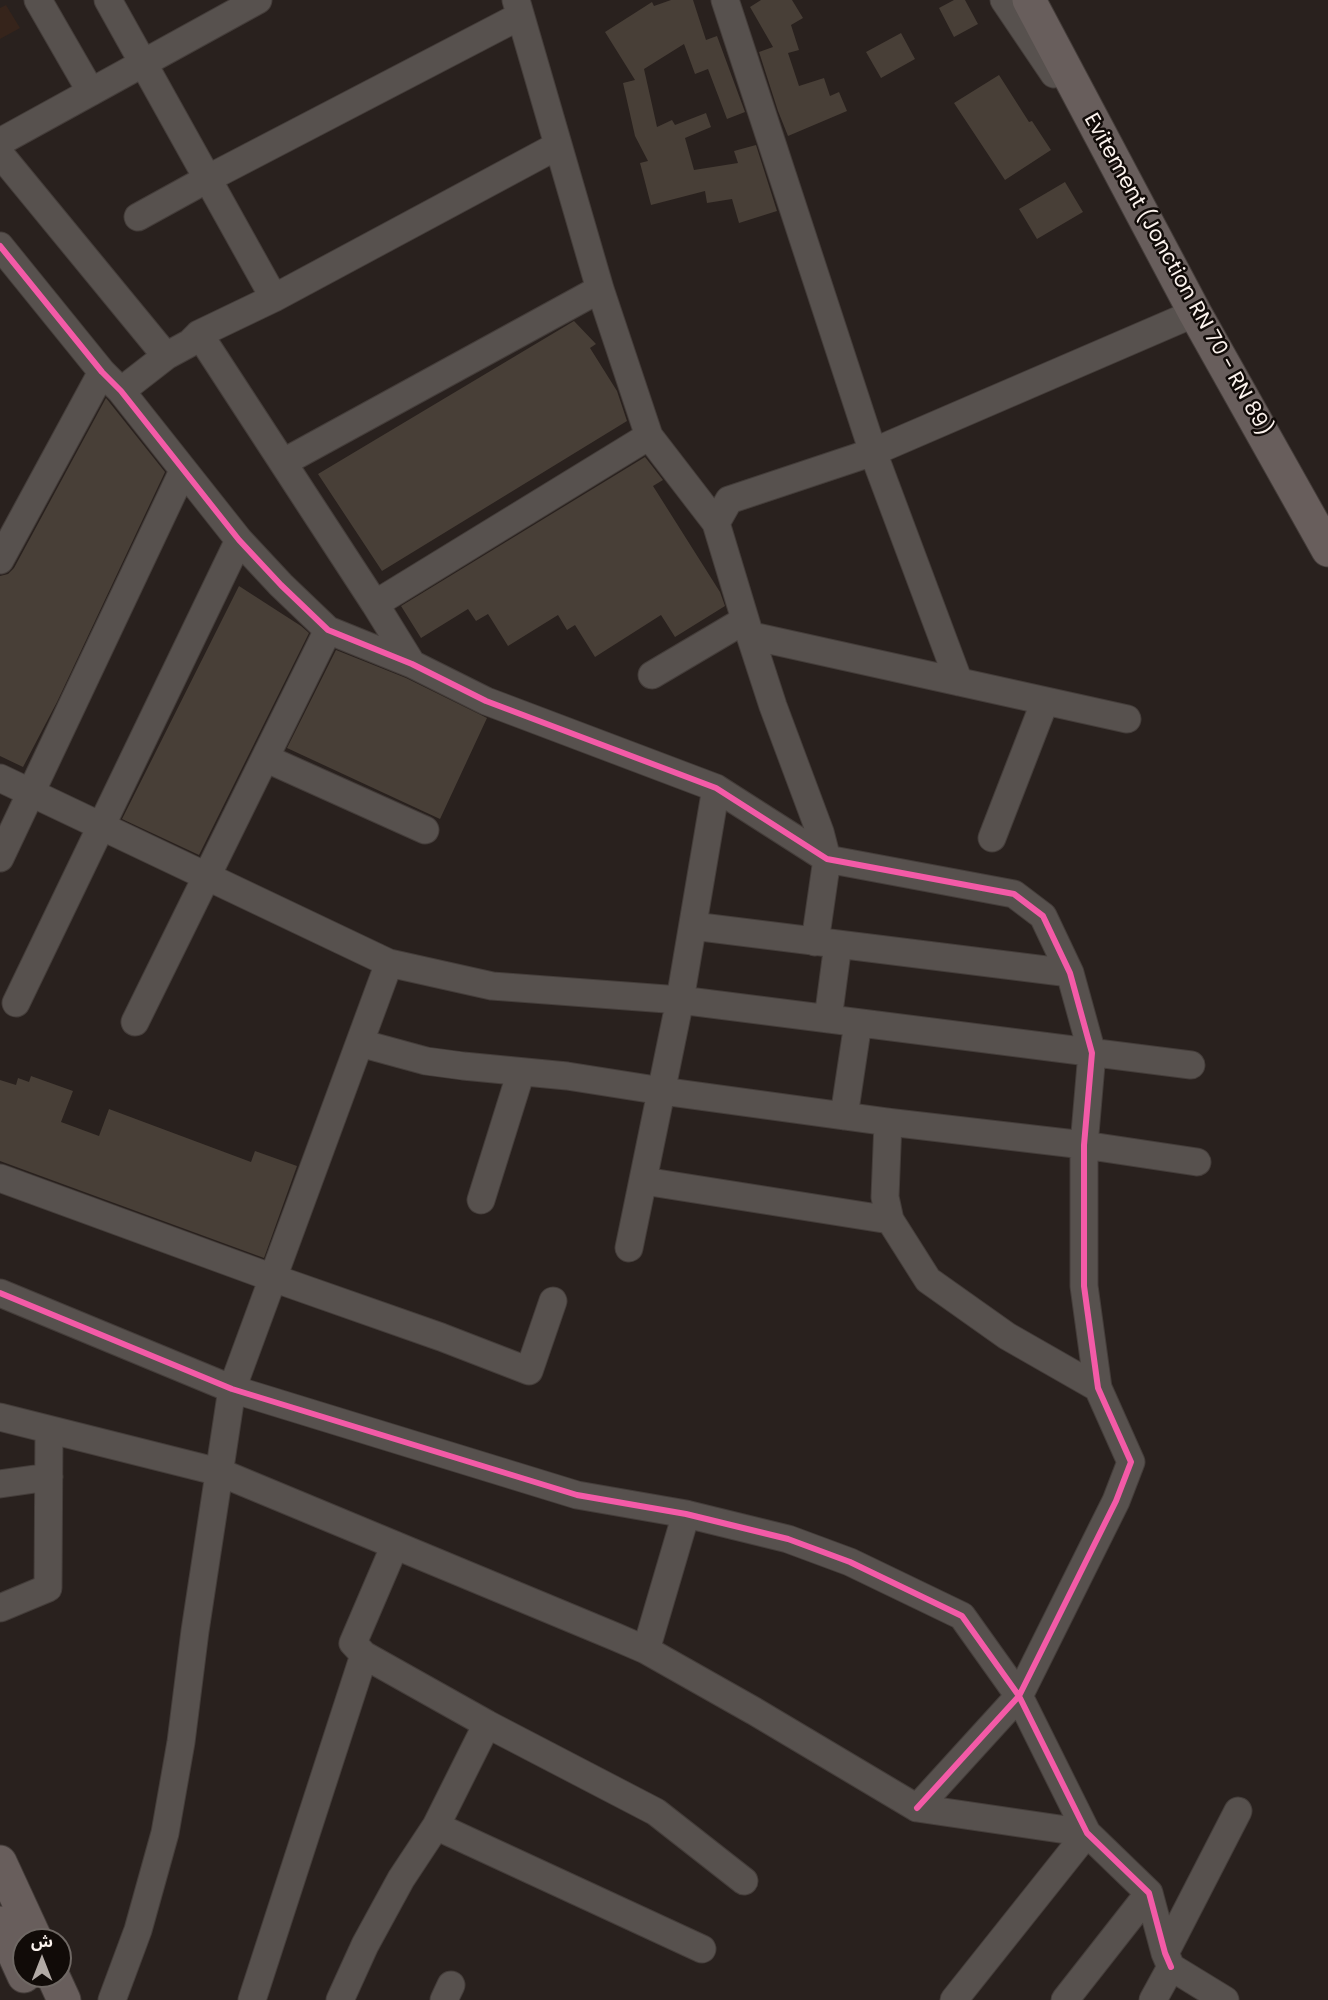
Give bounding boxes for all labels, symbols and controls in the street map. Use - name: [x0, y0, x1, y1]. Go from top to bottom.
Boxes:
- street label: Evitement (Jonction RN 70 - RN 89): [1077, 109, 1277, 441]
- north arrow: [12, 1928, 72, 1988]
- text: ش: [31, 1930, 53, 1953]

